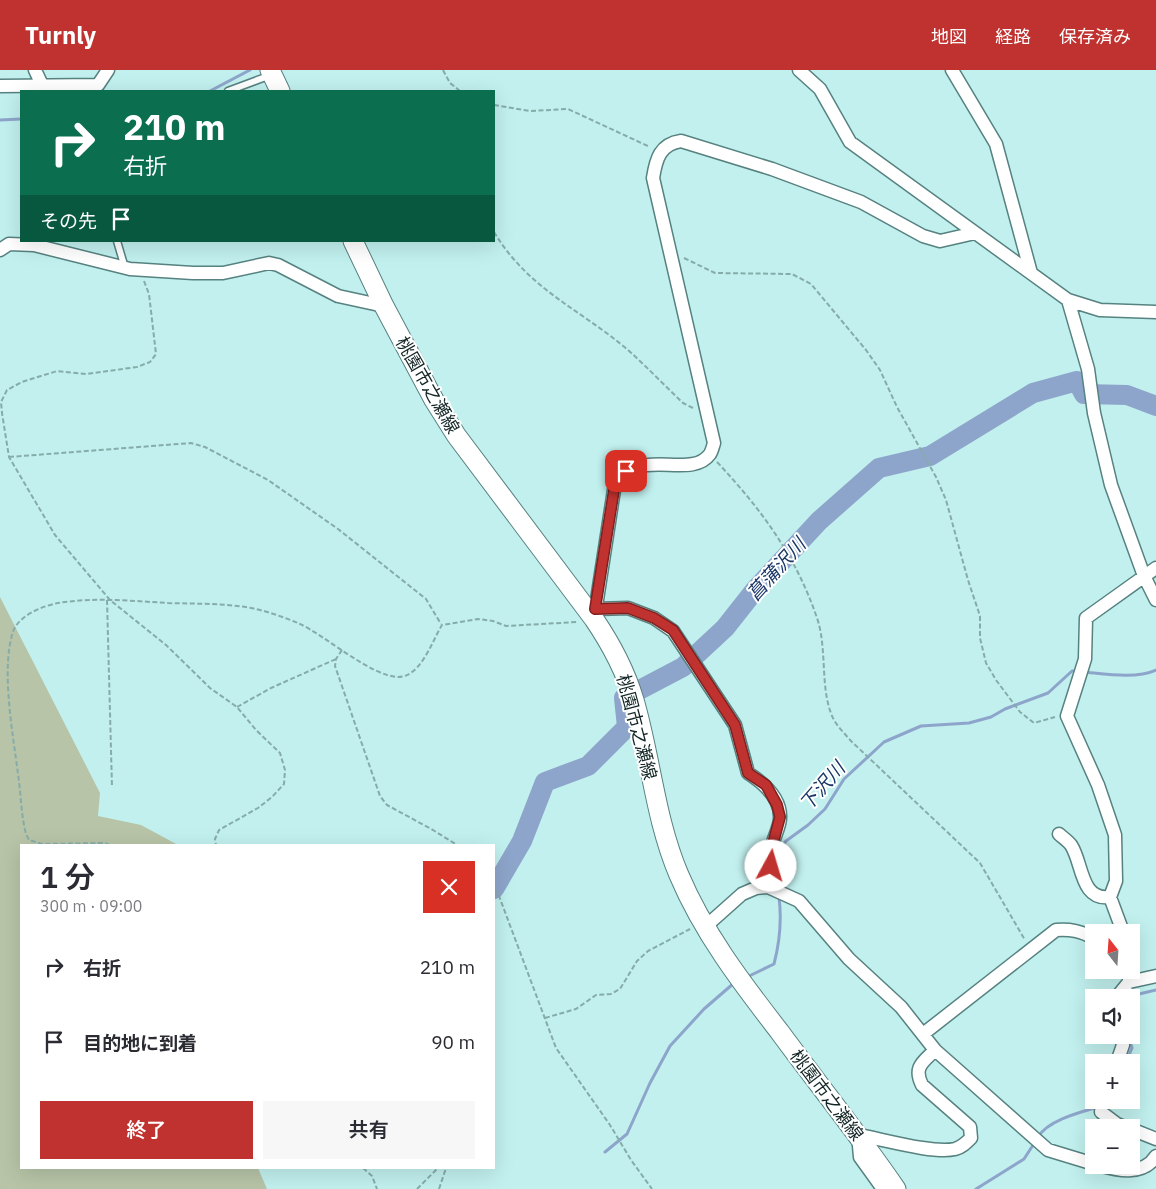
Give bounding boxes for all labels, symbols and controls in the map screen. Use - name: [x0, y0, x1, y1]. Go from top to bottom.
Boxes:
- text: Turnly: [25, 19, 96, 51]
- text: 地図: [931, 25, 967, 48]
- text: 経路: [995, 25, 1031, 48]
- text: 保存済み: [1059, 25, 1131, 48]
- text: 210 m: [123, 104, 226, 150]
- icon: right: [40, 110, 105, 175]
- text: 右折: [123, 151, 167, 180]
- icon: arrive: [107, 205, 135, 233]
- text: その先: [40, 209, 97, 233]
- street label: 桃園市之瀬線: [391, 332, 465, 438]
- pin: [605, 450, 647, 492]
- icon: arrive: [612, 457, 640, 485]
- water label: 菖蒲沢川: [742, 531, 812, 605]
- street label: 桃園市之瀬線: [612, 672, 662, 782]
- water label: 下沢川: [794, 755, 851, 815]
- position arrow: [744, 839, 796, 891]
- text: 1 分: [40, 857, 95, 896]
- button: close: [423, 861, 475, 913]
- text: 300 m · 09:00: [40, 896, 142, 916]
- north arrow: [1085, 924, 1140, 979]
- map controls: [1085, 924, 1140, 1174]
- icon: right: [40, 953, 68, 981]
- text: 210 m: [420, 955, 475, 979]
- text: 右折: [83, 956, 121, 980]
- button: sound: [1085, 989, 1140, 1044]
- icon: arrive: [40, 1028, 68, 1056]
- text: 90 m: [431, 1030, 475, 1054]
- text: 目的地に到着: [83, 1031, 197, 1055]
- street label: 桃園市之瀬線: [785, 1045, 869, 1145]
- button: +: [1085, 1054, 1140, 1109]
- button: 終了: [40, 1101, 253, 1159]
- button: 共有: [263, 1101, 475, 1159]
- button: −: [1085, 1119, 1140, 1174]

